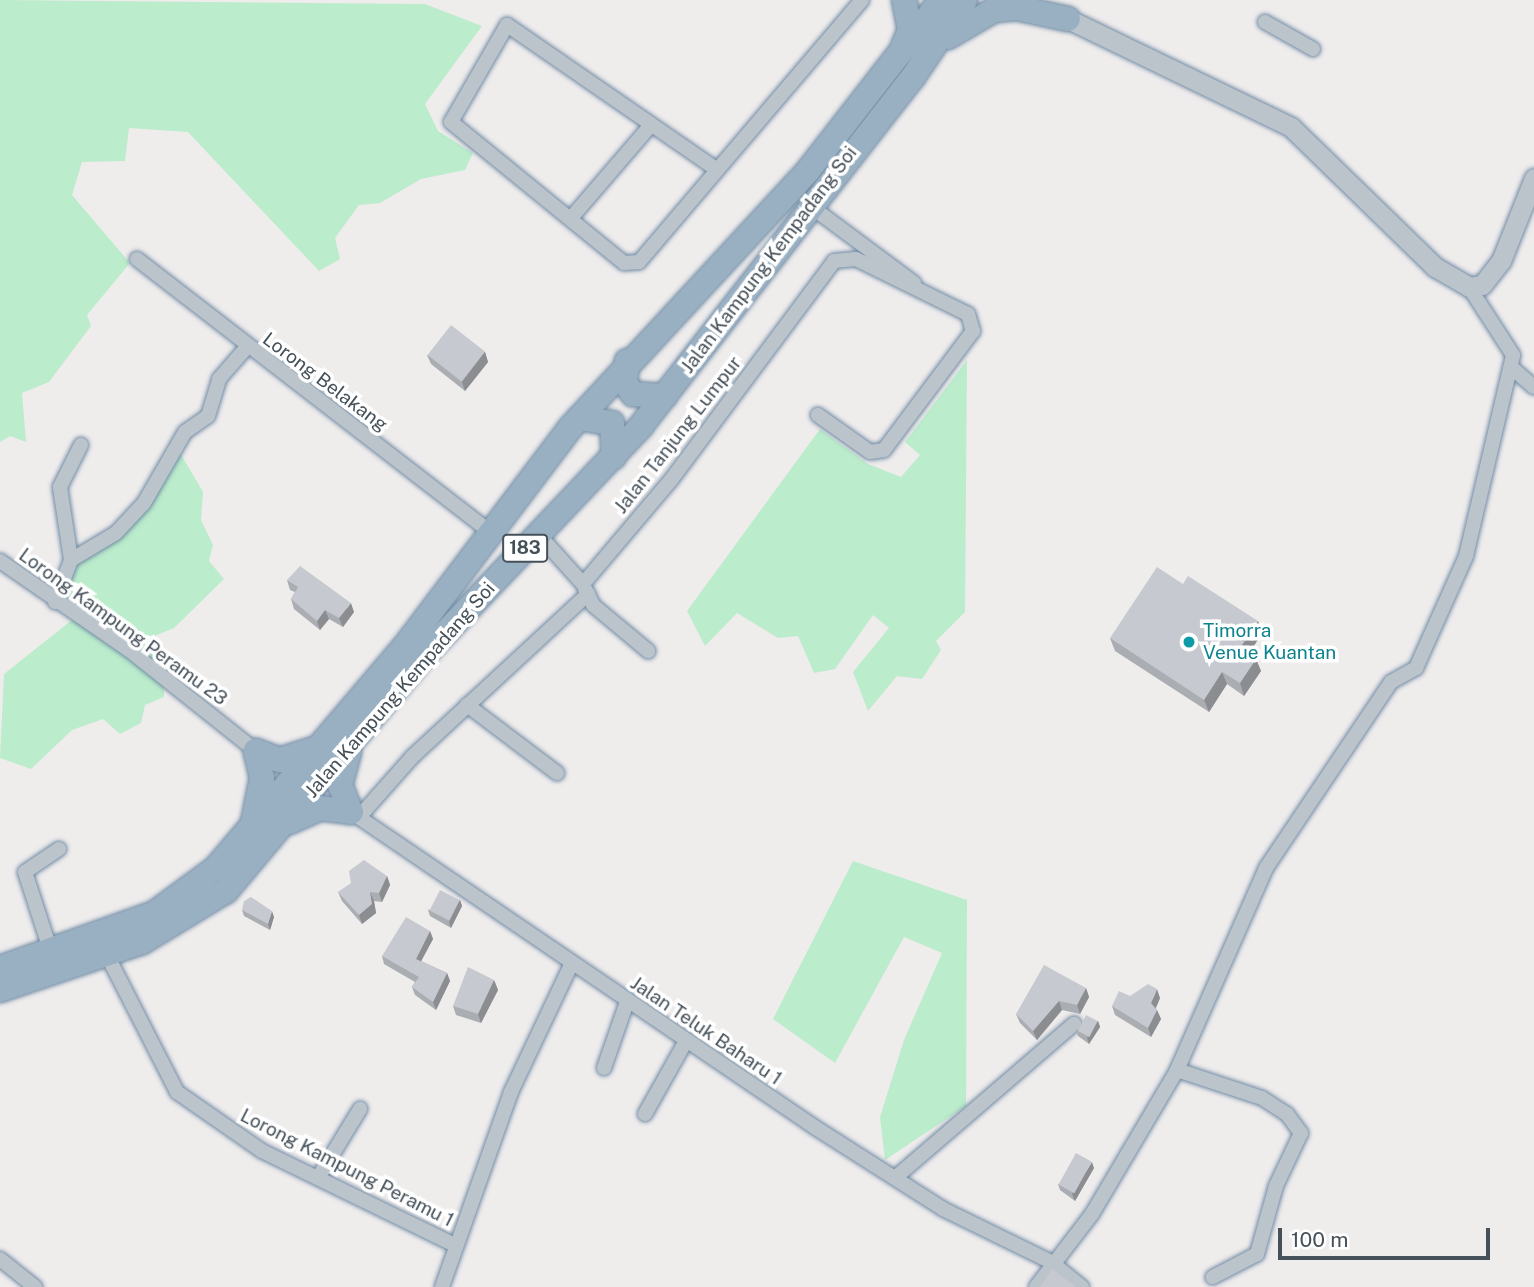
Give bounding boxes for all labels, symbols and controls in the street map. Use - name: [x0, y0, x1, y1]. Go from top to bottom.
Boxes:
- street label: Jalan Kampung Kempadang Soi: [676, 142, 862, 378]
- street label: Lorong Belakang: [258, 328, 392, 436]
- street label: Jalan Tanjung Lumpur: [610, 352, 746, 518]
- road number: 183: [500, 534, 550, 562]
- street label: Lorong Kampung Peramu 23: [14, 544, 232, 710]
- street label: Jalan Kampung Kempadang Soi: [300, 578, 500, 802]
- place label: Timorra Venue Kuantan: [1203, 620, 1336, 664]
- marker: Timorra Venue Kuantan: [1181, 634, 1197, 650]
- street label: Jalan Teluk Baharu 1: [626, 972, 786, 1090]
- street label: Lorong Kampung Peramu 1: [236, 1104, 458, 1232]
- scale bar: [1282, 1214, 1494, 1258]
- text: 100 m: [1291, 1227, 1348, 1252]

